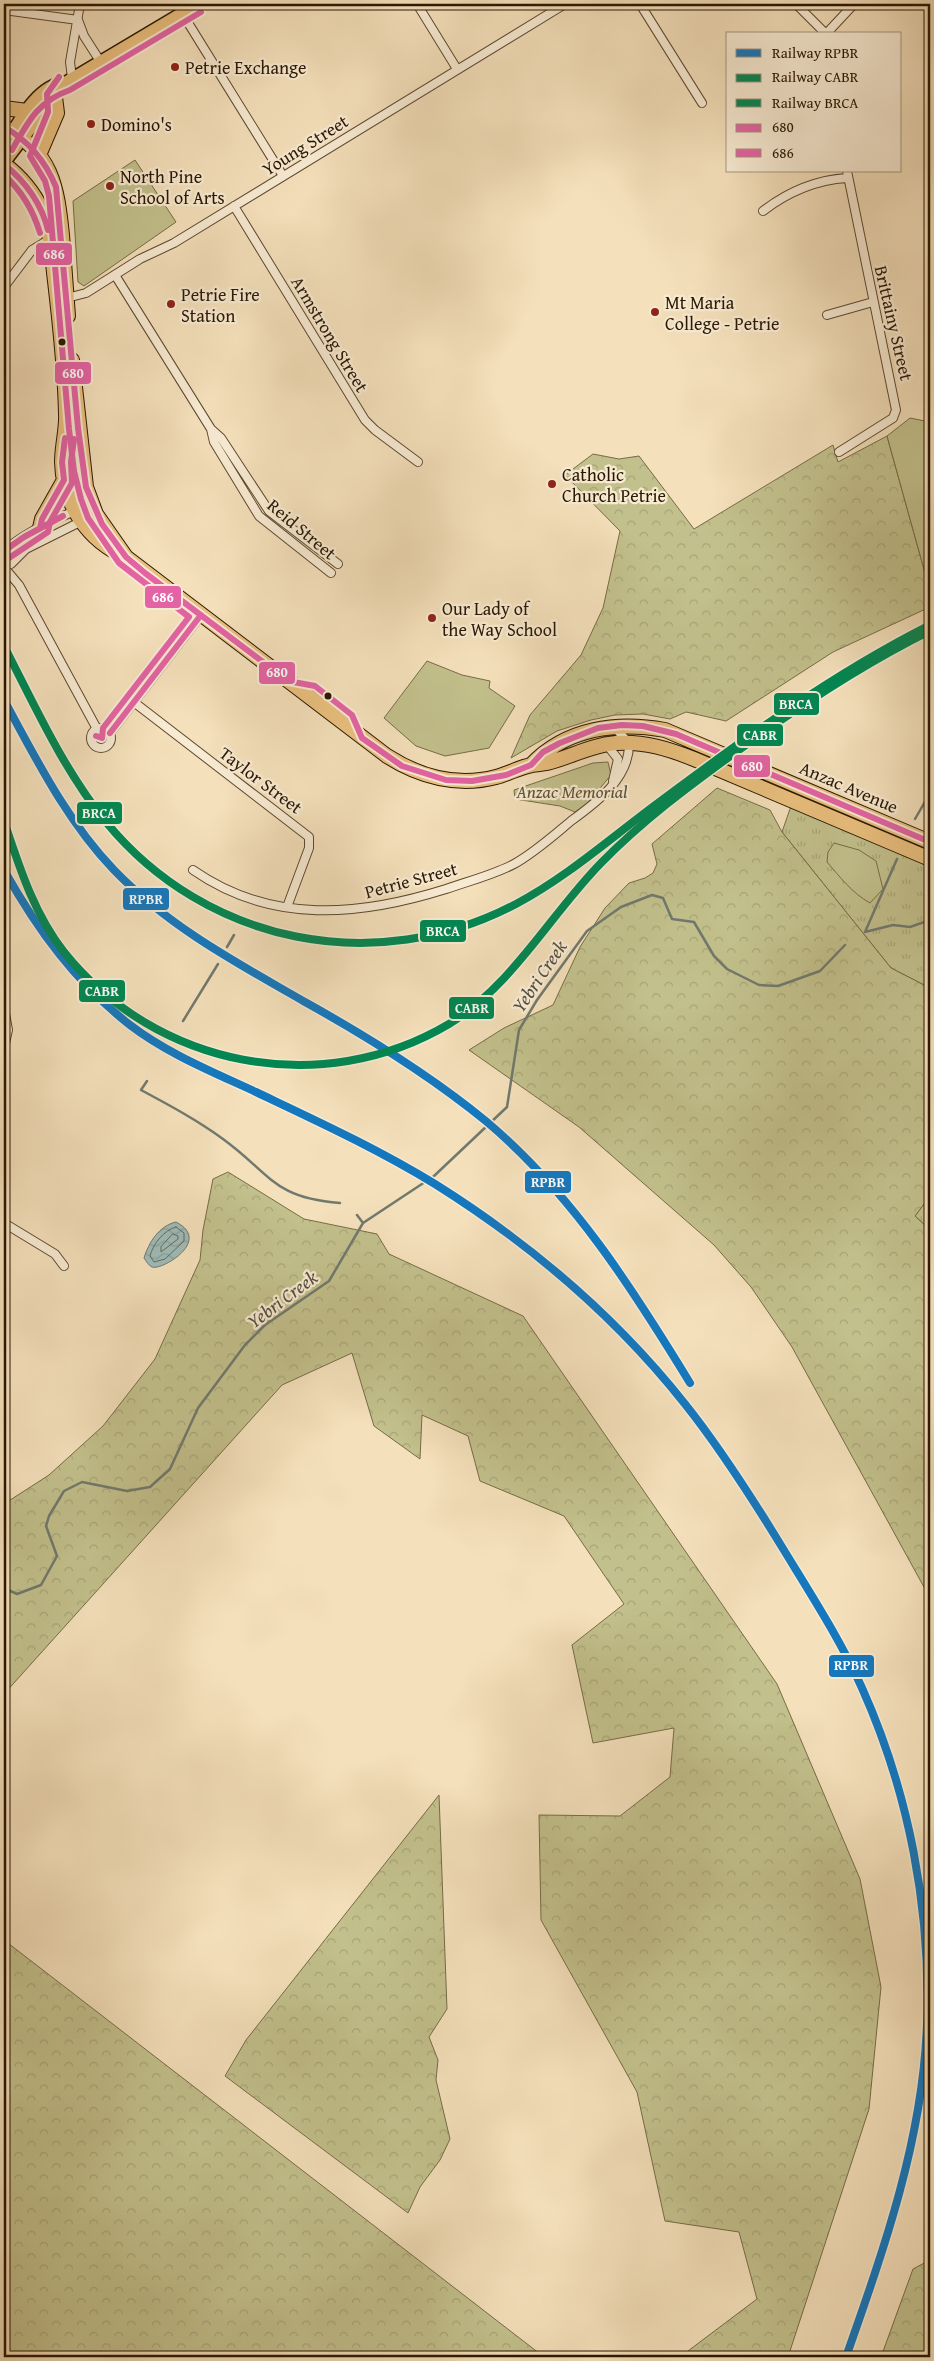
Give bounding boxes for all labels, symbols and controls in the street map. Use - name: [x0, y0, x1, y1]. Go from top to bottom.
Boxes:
- legend: [726, 32, 902, 172]
- text: Railway RPBR: [772, 42, 859, 63]
- place label: Petrie Exchange: [185, 54, 306, 81]
- marker: Petrie Exchange: [169, 61, 181, 73]
- text: Railway CABR: [772, 66, 859, 87]
- text: Railway BRCA: [772, 92, 858, 113]
- street label: Young Street: [257, 107, 354, 182]
- place label: Domino's: [101, 111, 172, 138]
- text: 680: [772, 116, 794, 137]
- marker: Domino's: [85, 118, 97, 130]
- text: 686: [772, 142, 794, 163]
- place label: North Pine School of Arts: [120, 163, 225, 211]
- marker: North Pine School of Arts: [104, 180, 116, 192]
- line badge: 686: [35, 242, 73, 266]
- text: 686: [43, 244, 65, 264]
- street label: Brittainy Street: [868, 263, 921, 384]
- street label: Armstrong Street: [285, 271, 376, 398]
- place label: Petrie Fire Station: [181, 281, 260, 329]
- place label: Mt Maria College - Petrie: [665, 289, 779, 337]
- marker: Petrie Fire Station: [165, 298, 177, 310]
- marker: Mt Maria College - Petrie: [649, 306, 661, 318]
- unlabelled marker: [57, 337, 67, 347]
- line badge: 680: [54, 361, 92, 385]
- text: 680: [62, 363, 84, 383]
- place label: Catholic Church Petrie: [562, 461, 666, 509]
- marker: Catholic Church Petrie: [546, 478, 558, 490]
- street label: Reid Street: [262, 492, 343, 566]
- line badge: 686: [144, 585, 182, 609]
- text: 686: [152, 587, 174, 607]
- place label: Our Lady of the Way School: [442, 595, 557, 643]
- marker: Our Lady of the Way School: [426, 612, 438, 624]
- line badge: 680: [258, 661, 296, 685]
- text: 680: [266, 662, 288, 682]
- unlabelled marker: [323, 691, 333, 701]
- line badge: BRCA: [773, 692, 820, 716]
- text: BRCA: [779, 694, 813, 714]
- line badge: CABR: [736, 723, 784, 747]
- text: CABR: [743, 725, 777, 745]
- street label: Taylor Street: [214, 740, 309, 821]
- line badge: 680: [733, 754, 771, 778]
- street label: Anzac Avenue: [796, 754, 902, 820]
- text: 680: [741, 756, 763, 776]
- park label: Anzac Memorial: [515, 778, 628, 805]
- line badge: BRCA: [76, 801, 123, 825]
- text: BRCA: [82, 803, 116, 823]
- street label: Petrie Street: [362, 855, 461, 905]
- line badge: RPBR: [122, 887, 170, 911]
- text: RPBR: [129, 889, 163, 909]
- line badge: BRCA: [419, 919, 467, 943]
- text: BRCA: [426, 921, 460, 941]
- water label: Yebri Creek: [504, 934, 574, 1018]
- line badge: CABR: [78, 979, 126, 1003]
- text: CABR: [85, 981, 119, 1001]
- line badge: CABR: [448, 996, 495, 1020]
- text: CABR: [455, 998, 489, 1018]
- line badge: RPBR: [524, 1170, 572, 1194]
- text: RPBR: [531, 1172, 565, 1192]
- water label: Yebri Creek: [241, 1263, 323, 1335]
- line badge: RPBR: [828, 1654, 875, 1678]
- text: RPBR: [834, 1655, 868, 1675]

